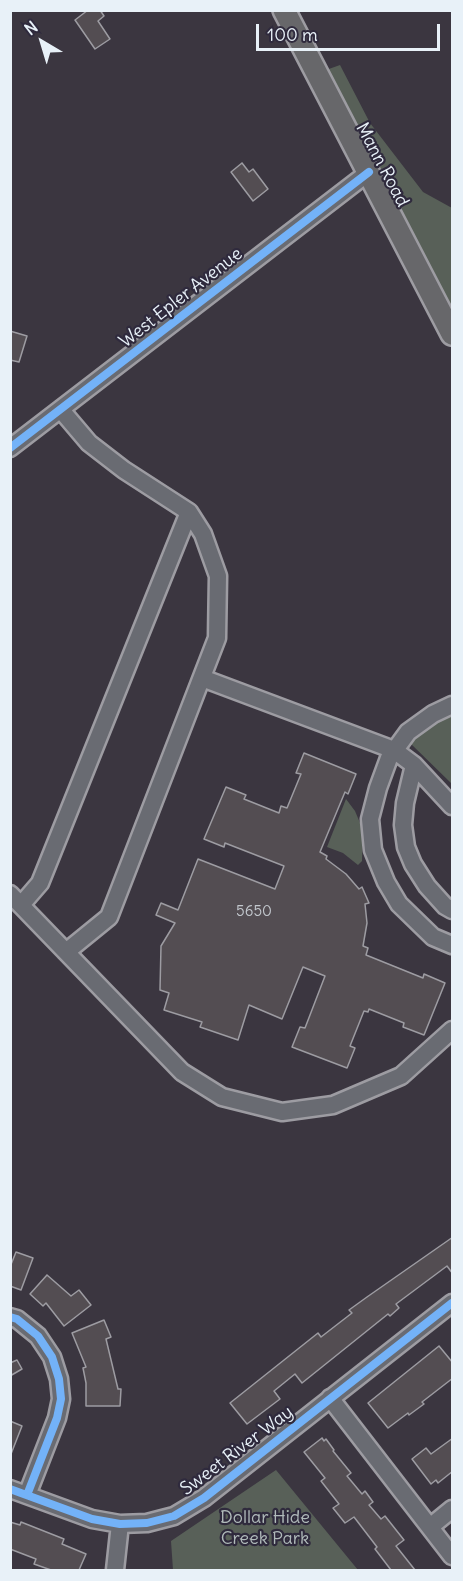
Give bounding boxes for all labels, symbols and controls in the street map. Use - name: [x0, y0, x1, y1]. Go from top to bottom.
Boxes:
- north arrow: [12, 12, 72, 72]
- scale bar: [259, 12, 444, 50]
- text: N: [20, 17, 41, 39]
- text: 100 m: [267, 23, 318, 46]
- street label: Mann Road: [351, 119, 413, 211]
- street label: West Epler Avenue: [115, 243, 247, 353]
- house number: 5650: [236, 903, 272, 921]
- street label: Sweet River Way: [176, 1402, 298, 1500]
- park label: Dollar Hide Creek Park: [220, 1507, 310, 1550]

